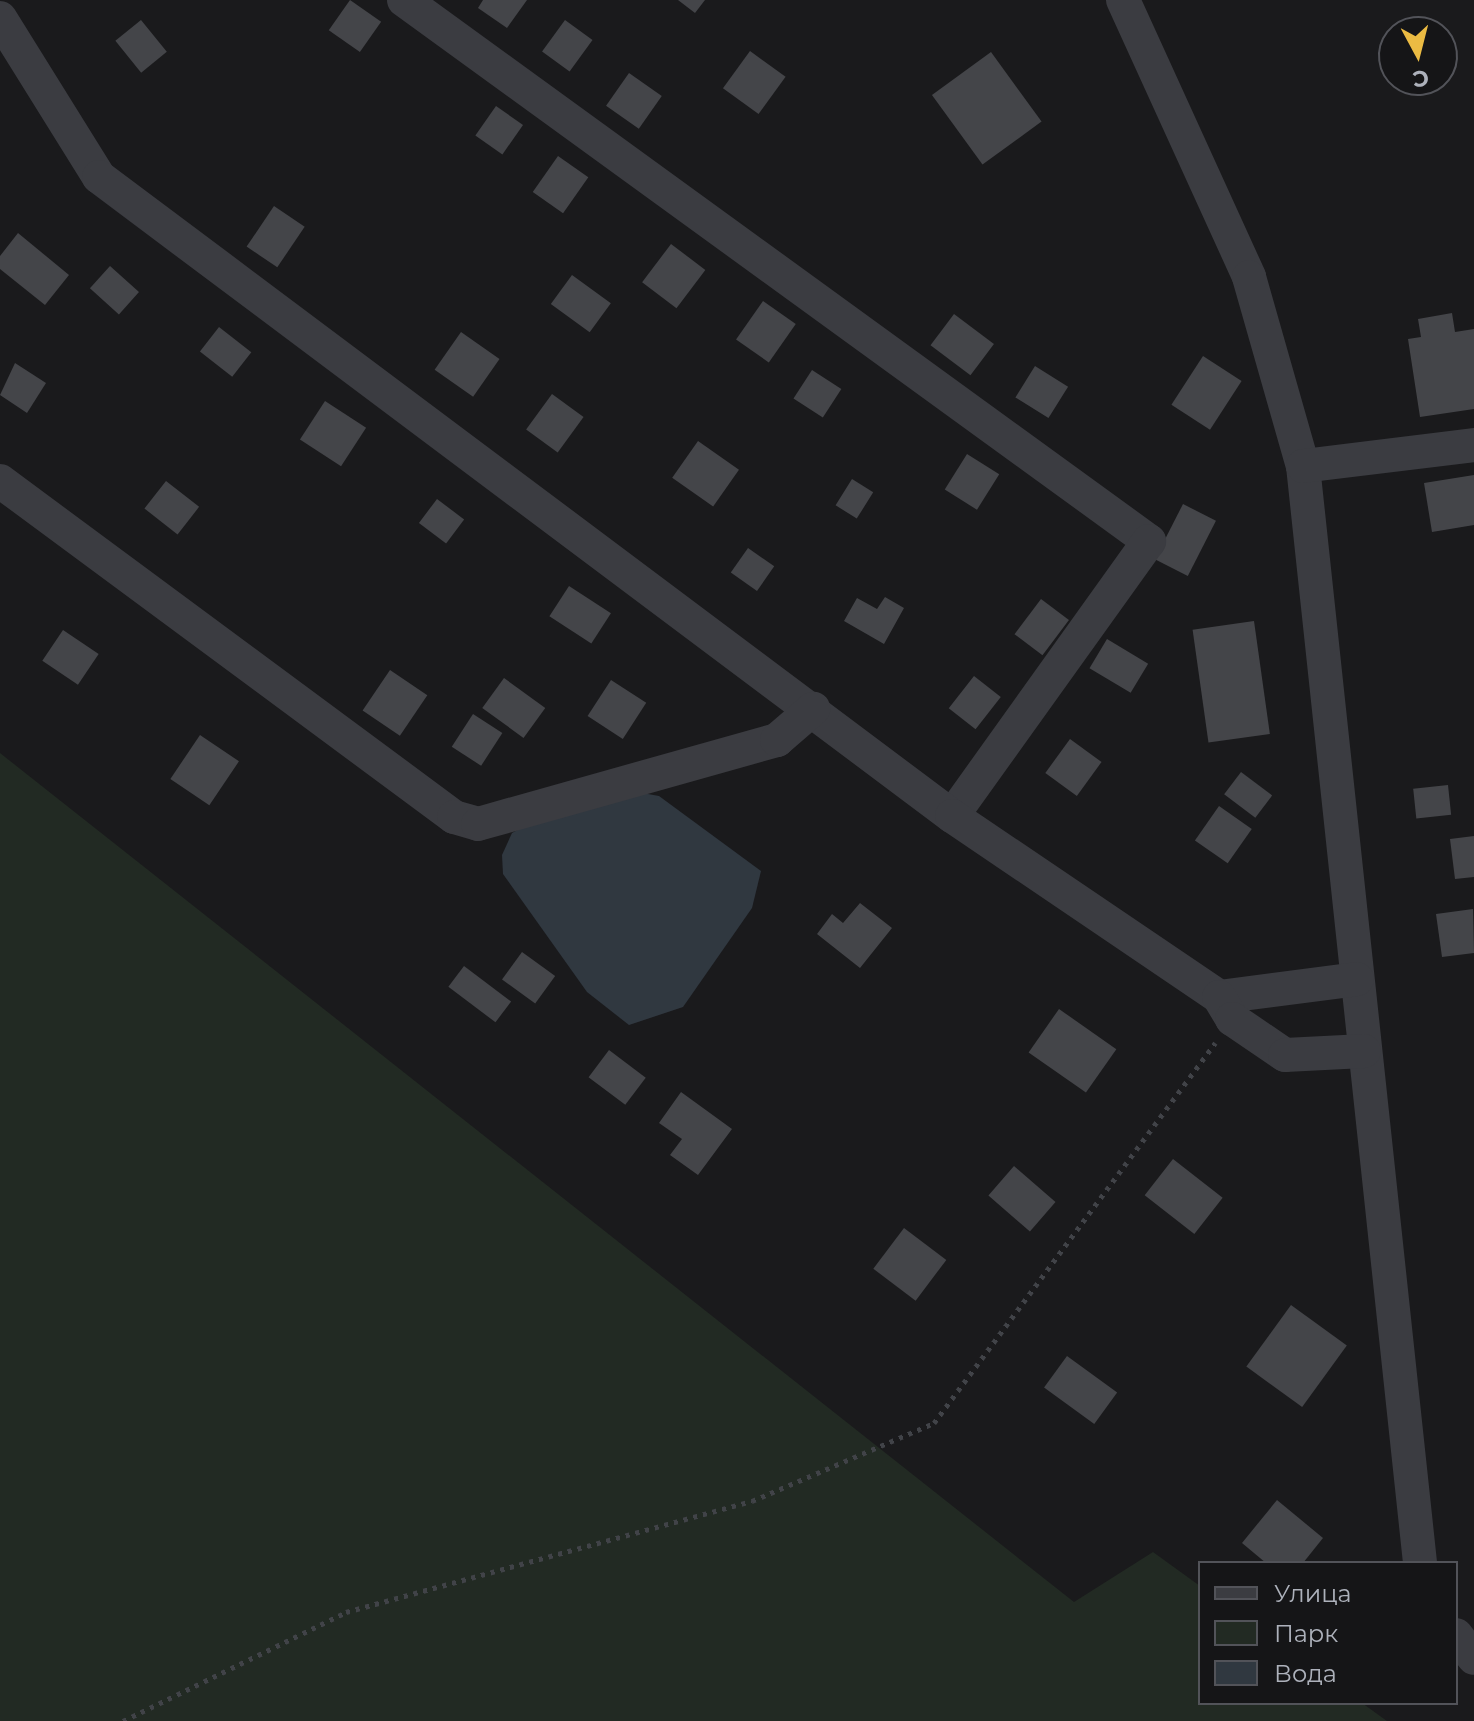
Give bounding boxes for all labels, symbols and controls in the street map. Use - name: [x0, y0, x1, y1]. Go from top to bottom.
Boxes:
- north arrow: [1378, 16, 1458, 96]
- text: С: [1411, 64, 1430, 93]
- legend: [1198, 1561, 1458, 1705]
- text: Улица: [1274, 1579, 1352, 1608]
- text: Парк: [1274, 1619, 1338, 1648]
- text: Вода: [1274, 1659, 1337, 1688]

